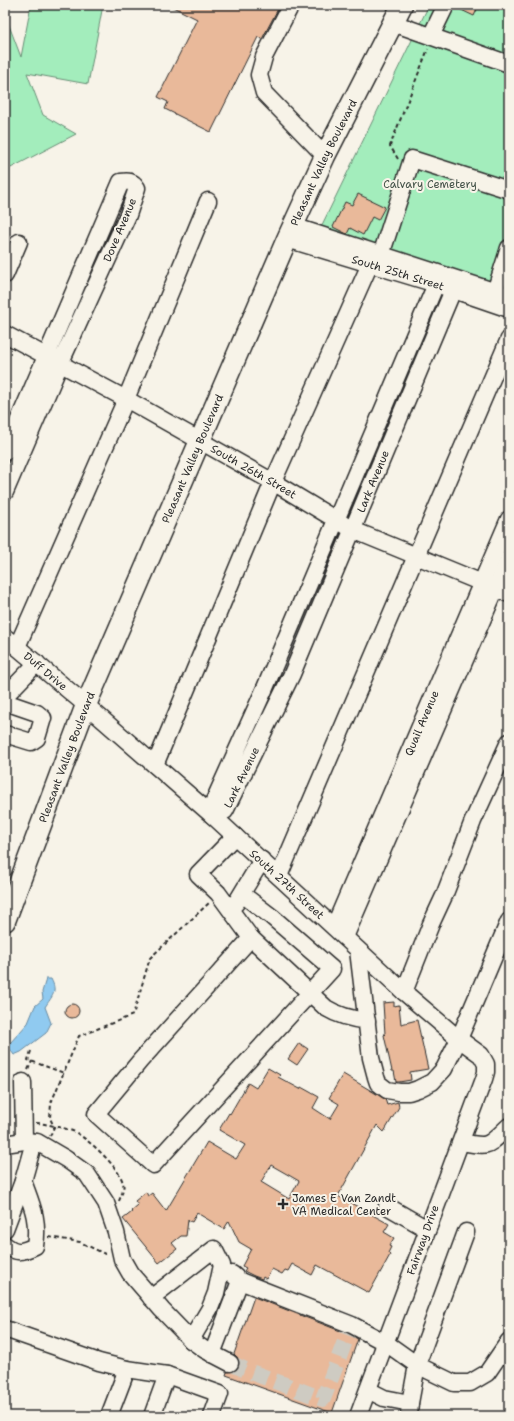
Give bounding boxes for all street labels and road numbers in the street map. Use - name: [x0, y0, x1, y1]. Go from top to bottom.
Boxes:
- street label: Pleasant Valley Boulevard: [287, 96, 360, 228]
- street label: Dove Avenue: [100, 196, 140, 264]
- street label: South 25th Street: [350, 251, 447, 294]
- street label: Pleasant Valley Boulevard: [158, 392, 227, 525]
- street label: South 26th Street: [208, 441, 299, 502]
- street label: Lark Avenue: [353, 448, 393, 515]
- street label: Duff Drive: [21, 648, 71, 694]
- street label: Quail Avenue: [401, 688, 442, 758]
- street label: Pleasant Valley Boulevard: [35, 689, 98, 825]
- street label: Lark Avenue: [220, 744, 263, 810]
- street label: South 27th Street: [246, 846, 328, 922]
- street label: Fairway Drive: [403, 1203, 443, 1277]

